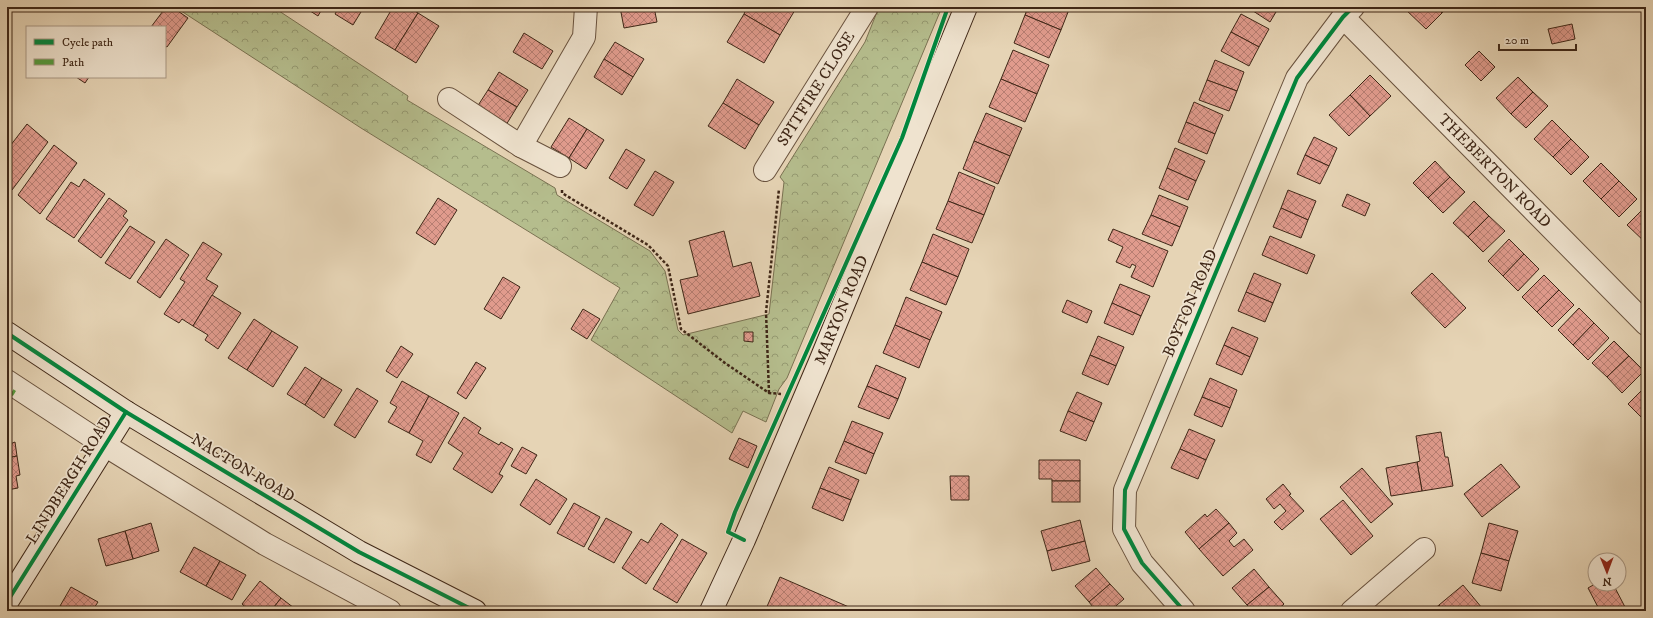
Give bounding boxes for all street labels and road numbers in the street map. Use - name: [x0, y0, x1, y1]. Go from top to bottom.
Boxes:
- street label: SPITFIRE CLOSE: [773, 28, 859, 150]
- street label: THEBERTON ROAD: [1434, 109, 1556, 232]
- street label: BOYTON ROAD: [1158, 246, 1222, 360]
- street label: MARYON ROAD: [810, 252, 873, 368]
- street label: LINDBERGH ROAD: [22, 412, 116, 548]
- street label: NACTON ROAD: [188, 429, 298, 507]

